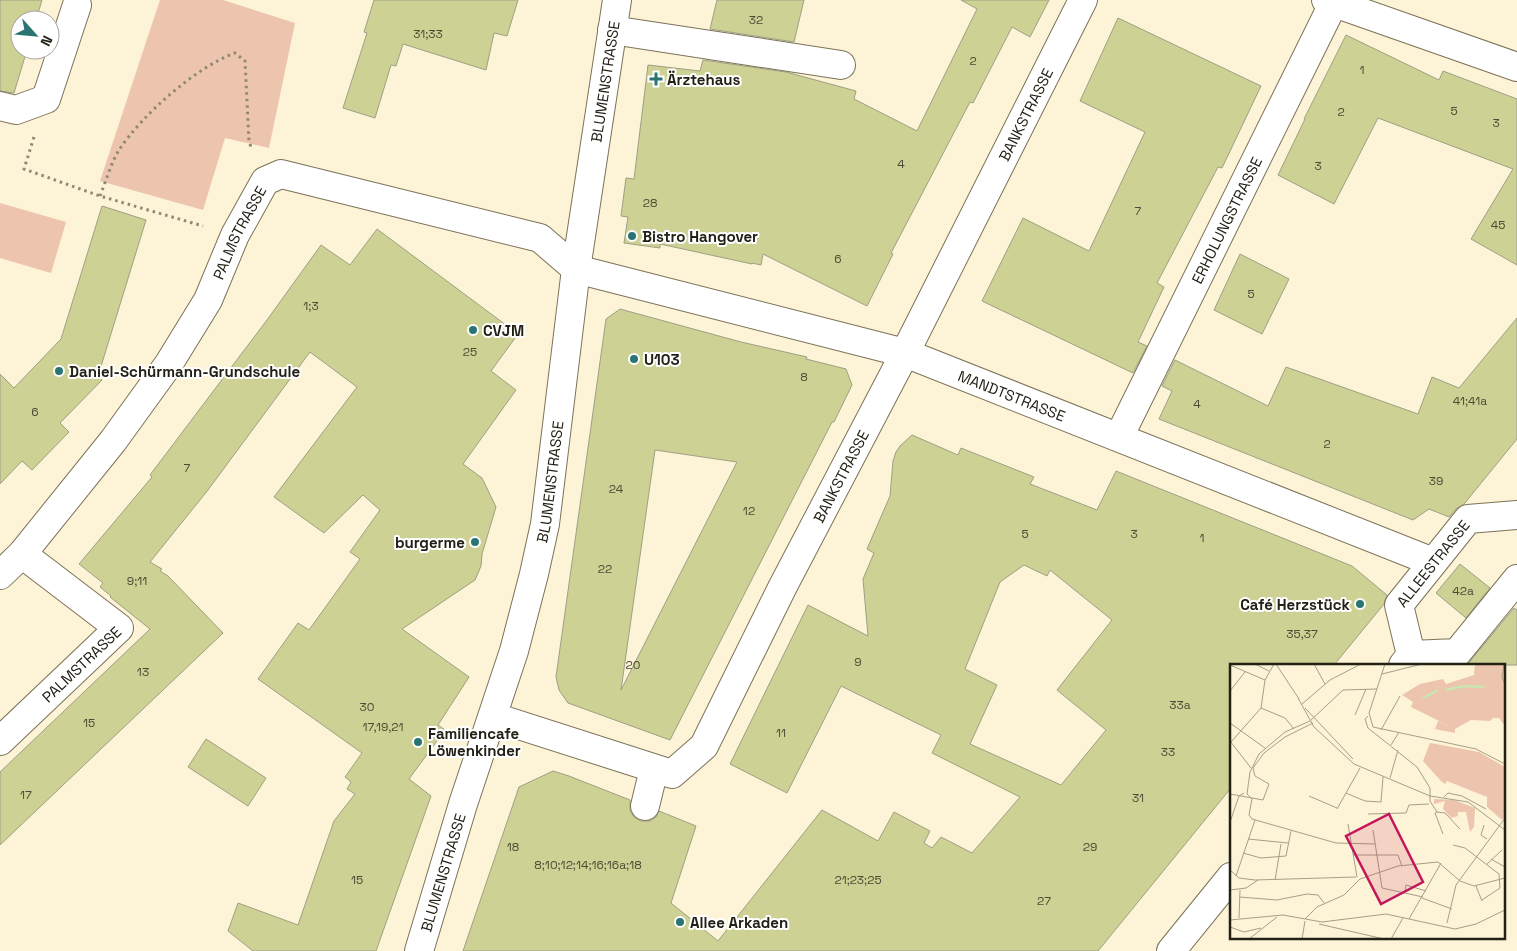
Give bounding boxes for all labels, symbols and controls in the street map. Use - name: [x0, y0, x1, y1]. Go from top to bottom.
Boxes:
- north arrow: [10, 10, 60, 60]
- house number: 32: [749, 12, 763, 28]
- street label: BLUMENSTRASSE: [586, 19, 623, 144]
- house number: 31;33: [413, 26, 443, 42]
- text: N: [36, 33, 57, 49]
- house number: 2: [969, 53, 977, 69]
- house number: 1: [1359, 62, 1365, 78]
- street label: BANKSTRASSE: [994, 65, 1057, 164]
- place label: Ärztehaus: [667, 70, 740, 89]
- marker: Ärztehaus: [649, 72, 663, 86]
- house number: 5: [1450, 103, 1458, 119]
- house number: 2: [1337, 104, 1345, 120]
- house number: 3: [1492, 115, 1500, 131]
- street label: ERHOLUNGSTRASSE: [1187, 154, 1266, 287]
- house number: 4: [897, 156, 905, 172]
- house number: 3: [1314, 158, 1322, 174]
- street label: PALMSTRASSE: [208, 182, 270, 282]
- house number: 28: [643, 195, 657, 211]
- house number: 7: [1135, 203, 1142, 219]
- house number: 45: [1491, 217, 1505, 233]
- place label: Bistro Hangover: [642, 227, 758, 246]
- marker: Bistro Hangover: [626, 230, 638, 242]
- house number: 6: [834, 251, 842, 267]
- house number: 5: [1247, 286, 1255, 302]
- house number: 1;3: [303, 298, 319, 314]
- place label: CVJM: [483, 321, 524, 340]
- marker: CVJM: [467, 324, 479, 336]
- house number: 25: [463, 344, 477, 360]
- place label: U103: [644, 350, 680, 369]
- marker: U103: [628, 353, 640, 365]
- place label: Daniel-Schürmann-Grundschule: [69, 362, 301, 381]
- marker: Daniel-Schürmann-Grundschule: [53, 365, 65, 377]
- street label: MANDTSTRASSE: [955, 366, 1068, 425]
- house number: 8: [800, 369, 808, 385]
- house number: 41;41a: [1453, 393, 1487, 409]
- house number: 4: [1193, 396, 1201, 412]
- house number: 6: [31, 404, 39, 420]
- street label: BLUMENSTRASSE: [532, 420, 567, 544]
- street label: BANKSTRASSE: [809, 427, 873, 525]
- house number: 2: [1323, 436, 1331, 452]
- house number: 7: [184, 460, 191, 476]
- house number: 39: [1429, 473, 1443, 489]
- house number: 24: [609, 481, 624, 497]
- house number: 12: [743, 503, 755, 519]
- street label: ALLEESTRASSE: [1392, 516, 1473, 610]
- house number: 5: [1021, 526, 1029, 542]
- house number: 3: [1130, 526, 1138, 542]
- house number: 1: [1199, 530, 1205, 546]
- place label: burgerme: [395, 533, 465, 552]
- marker: burgerme: [469, 536, 481, 548]
- house number: 22: [598, 561, 612, 577]
- house number: 9;11: [127, 573, 147, 589]
- house number: 42a: [1452, 583, 1474, 599]
- place label: Café Herzstück: [1240, 595, 1351, 614]
- marker: Café Herzstück: [1354, 598, 1366, 610]
- street label: PALMSTRASSE: [38, 622, 125, 706]
- house number: 35,37: [1286, 626, 1318, 642]
- house number: 9: [854, 654, 862, 670]
- house number: 20: [626, 657, 640, 673]
- house number: 13: [137, 664, 149, 680]
- inset map: [1230, 664, 1504, 938]
- house number: 33a: [1169, 697, 1191, 713]
- house number: 30: [360, 699, 374, 715]
- house number: 15: [83, 715, 95, 731]
- house number: 17,19,21: [362, 719, 404, 735]
- place label: Familiencafe Löwenkinder: [428, 724, 521, 760]
- house number: 11: [776, 725, 786, 741]
- marker: Familiencafe Löwenkinder: [412, 736, 424, 748]
- house number: 33: [1161, 744, 1175, 760]
- house number: 17: [20, 787, 32, 803]
- house number: 31: [1132, 790, 1144, 806]
- street label: BLUMENSTRASSE: [416, 811, 469, 934]
- house number: 18: [507, 839, 519, 855]
- house number: 29: [1083, 839, 1097, 855]
- house number: 8;10;12;14;16;16a;18: [534, 857, 642, 873]
- house number: 15: [351, 872, 363, 888]
- house number: 21;23;25: [834, 872, 882, 888]
- house number: 27: [1037, 893, 1051, 909]
- place label: Allee Arkaden: [690, 913, 788, 932]
- marker: Allee Arkaden: [674, 916, 686, 928]

